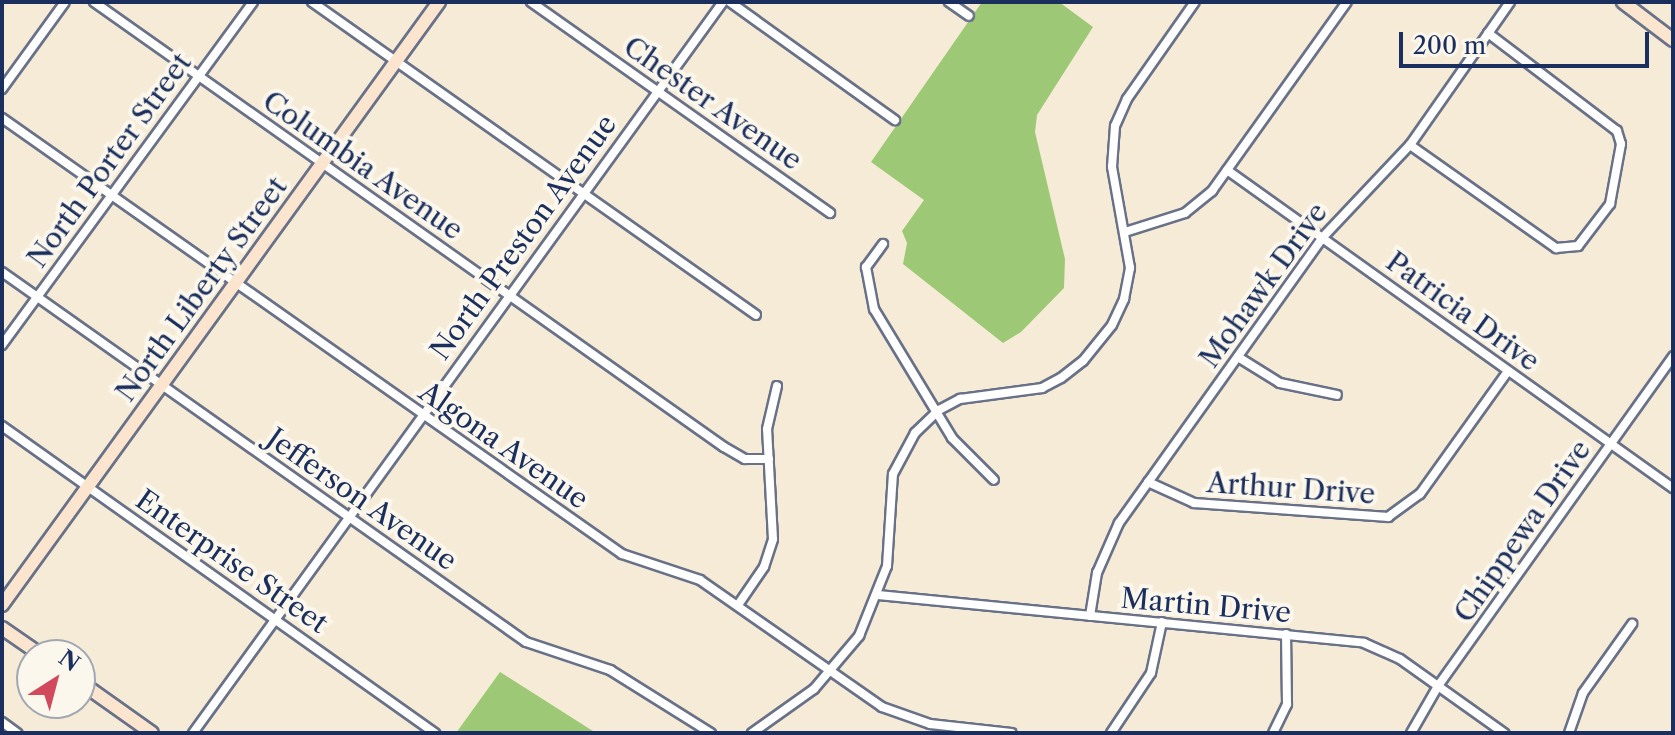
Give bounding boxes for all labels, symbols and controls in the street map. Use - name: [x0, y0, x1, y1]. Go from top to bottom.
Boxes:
- scale bar: [1403, 16, 1653, 66]
- street label: Chester Avenue: [617, 29, 809, 177]
- text: 200 m: [1413, 31, 1486, 60]
- street label: North Porter Street: [20, 46, 198, 274]
- street label: Columbia Avenue: [256, 83, 470, 247]
- street label: North Preston Avenue: [423, 108, 623, 366]
- street label: North Liberty Street: [108, 170, 294, 408]
- street label: Mohawk Drive: [1192, 196, 1334, 374]
- street label: Patricia Drive: [1380, 244, 1546, 378]
- street label: Algona Avenue: [412, 374, 596, 516]
- street label: Jefferson Avenue: [260, 421, 464, 577]
- street label: Chippewa Drive: [1447, 433, 1597, 629]
- street label: Arthur Drive: [1205, 465, 1377, 511]
- street label: Enterprise Street: [130, 482, 334, 640]
- street label: Martin Drive: [1119, 581, 1293, 629]
- north arrow: [16, 639, 96, 719]
- text: N: [54, 644, 85, 677]

